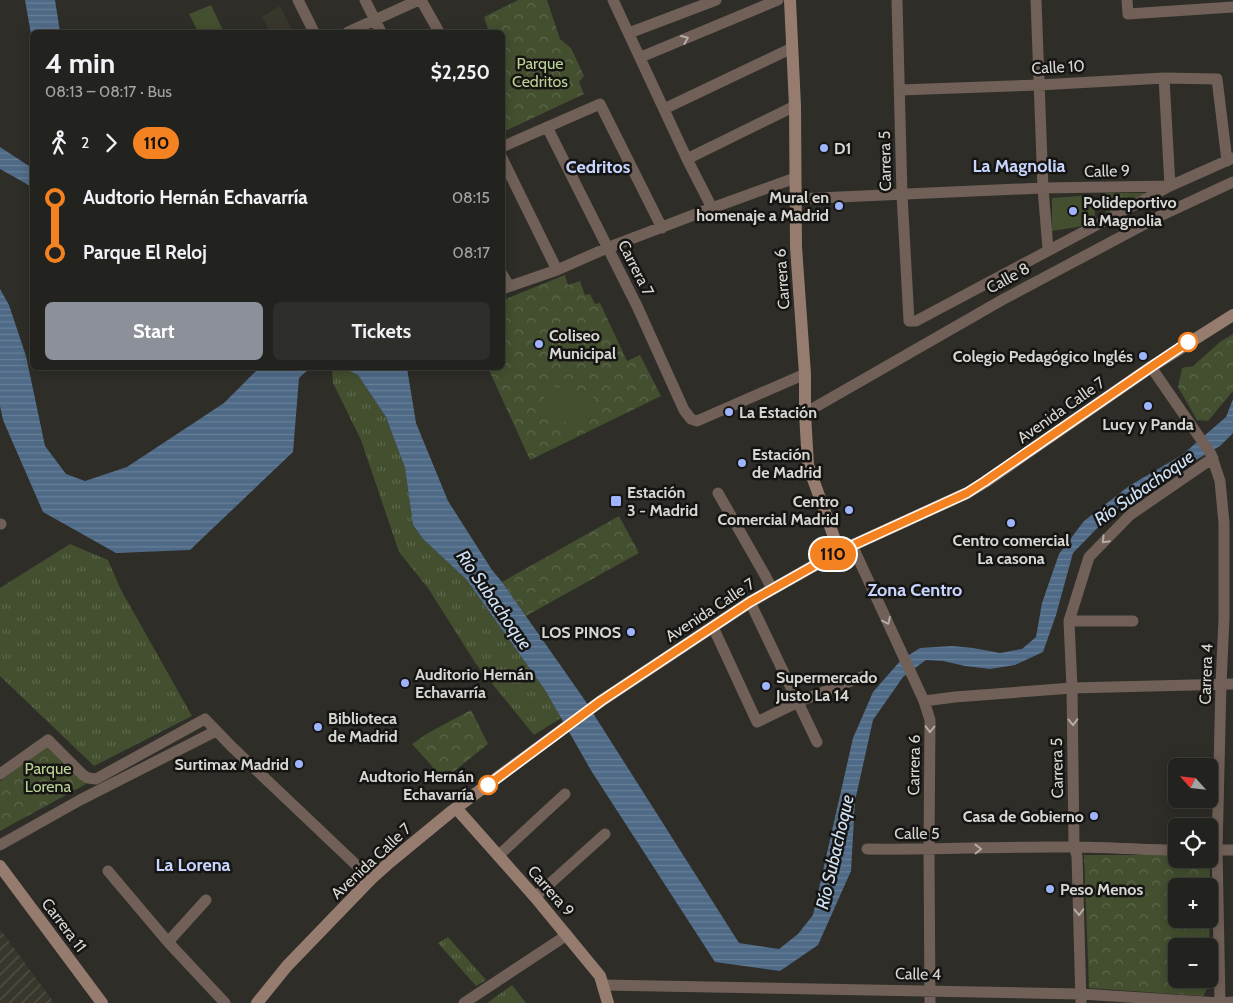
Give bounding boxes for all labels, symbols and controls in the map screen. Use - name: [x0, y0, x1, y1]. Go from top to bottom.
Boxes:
- one-way arrow: [681, 34, 689, 44]
- text: 4 min: [45, 46, 115, 80]
- park label: Parque Cedritos: [512, 54, 568, 91]
- street label: Calle 10: [1031, 56, 1085, 78]
- text: $2,250: [431, 61, 490, 84]
- text: 08:13 – 08:17 · Bus: [45, 82, 172, 101]
- icon: walk: [45, 129, 73, 157]
- icon: forward: [97, 129, 125, 157]
- street label: Carrera 5: [875, 131, 895, 191]
- text: 110: [143, 132, 169, 154]
- text: 2: [81, 133, 89, 152]
- place label: D1: [834, 139, 851, 158]
- marker: D1: [818, 142, 830, 154]
- district label: La Magnolia: [972, 155, 1066, 177]
- district label: Cedritos: [566, 156, 631, 178]
- street label: Calle 9: [1084, 161, 1130, 181]
- text: Audtorio Hernán Echavarría: [83, 186, 308, 209]
- text: 08:15: [452, 188, 490, 207]
- place label: Mural en homenaje a Madrid: [696, 188, 829, 225]
- place label: Polideportivo la Magnolia: [1083, 193, 1177, 230]
- marker: Mural en homenaje a Madrid: [833, 200, 845, 212]
- marker: Polideportivo la Magnolia: [1067, 205, 1079, 217]
- street label: Carrera 7: [614, 237, 658, 299]
- text: Parque El Reloj: [83, 241, 207, 264]
- text: 08:17: [453, 243, 490, 262]
- street label: Carrera 6: [770, 248, 794, 310]
- street label: Calle 8: [983, 258, 1033, 298]
- button: Start: [45, 302, 263, 360]
- button: Tickets: [273, 302, 490, 360]
- place label: Coliseo Municipal: [549, 326, 616, 363]
- unlabelled marker: [1178, 332, 1198, 352]
- marker: Coliseo Municipal: [533, 338, 545, 350]
- place label: Colegio Pedagógico Inglés: [953, 347, 1133, 366]
- marker: Colegio Pedagógico Inglés: [1137, 350, 1149, 362]
- street label: Avenida Calle 7: [1014, 373, 1108, 447]
- marker: Lucy y Panda: [1142, 400, 1154, 412]
- place label: La Estación: [739, 403, 817, 422]
- marker: La Estación: [723, 406, 735, 418]
- place label: Lucy y Panda: [1102, 415, 1194, 434]
- place label: Estación de Madrid: [752, 445, 822, 482]
- water label: Río Subachoque: [1090, 446, 1198, 530]
- marker: Estación de Madrid: [736, 457, 748, 469]
- place label: Estación 3 - Madrid: [627, 483, 698, 520]
- place label: Centro Comercial Madrid: [718, 492, 839, 529]
- marker: Estación 3 - Madrid: [609, 494, 623, 508]
- marker: Centro Comercial Madrid: [843, 504, 855, 516]
- marker: Centro comercial La casona: [1005, 517, 1017, 529]
- place label: Centro comercial La casona: [953, 531, 1069, 568]
- one-way arrow: [1102, 535, 1111, 544]
- line badge: 110: [804, 538, 862, 570]
- text: 110: [820, 543, 846, 565]
- water label: Río Subachoque: [452, 546, 536, 654]
- street label: Avenida Calle 7: [662, 574, 758, 646]
- district label: Zona Centro: [868, 579, 962, 601]
- one-way arrow: [881, 616, 892, 625]
- place label: LOS PINOS: [541, 623, 621, 642]
- marker: LOS PINOS: [625, 626, 637, 638]
- street label: Carrera 4: [1195, 643, 1217, 705]
- place label: Auditorio Hernán Echavarría: [415, 665, 534, 702]
- place label: Supermercado Justo La 14: [775, 668, 877, 705]
- marker: Auditorio Hernán Echavarría: [399, 677, 411, 689]
- marker: Supermercado Justo La 14: [760, 680, 772, 692]
- place label: Biblioteca de Madrid: [328, 709, 398, 746]
- one-way arrow: [1068, 719, 1078, 727]
- marker: Biblioteca de Madrid: [312, 721, 324, 733]
- one-way arrow: [925, 726, 935, 734]
- street label: Carrera 6: [904, 734, 924, 796]
- street label: Carrera 5: [1047, 738, 1067, 798]
- place label: Surtimax Madrid: [174, 755, 289, 774]
- marker: Surtimax Madrid: [293, 758, 305, 770]
- north arrow: [1168, 758, 1218, 808]
- map controls: [1168, 758, 1218, 988]
- park label: Parque Lorena: [25, 759, 71, 796]
- place label: Audtorio Hernán Echavarría: [359, 767, 474, 804]
- marker: Audtorio Hernán Echavarría: [478, 775, 498, 795]
- water label: Río Subachoque: [811, 793, 859, 911]
- place label: Casa de Gobierno: [963, 807, 1084, 826]
- marker: Casa de Gobierno: [1088, 810, 1100, 822]
- button: locate: [1168, 818, 1218, 868]
- street label: Avenida Calle 7: [327, 819, 415, 903]
- street label: Calle 5: [894, 824, 940, 843]
- one-way arrow: [974, 843, 982, 854]
- district label: La Lorena: [155, 854, 231, 876]
- street label: Carrera 9: [524, 862, 578, 920]
- button: +: [1168, 878, 1218, 928]
- place label: Peso Menos: [1060, 880, 1143, 899]
- marker: Peso Menos: [1044, 883, 1056, 895]
- street label: Carrera 11: [38, 894, 90, 956]
- one-way arrow: [1074, 908, 1084, 916]
- button: −: [1168, 938, 1218, 988]
- street label: Calle 4: [895, 964, 941, 984]

